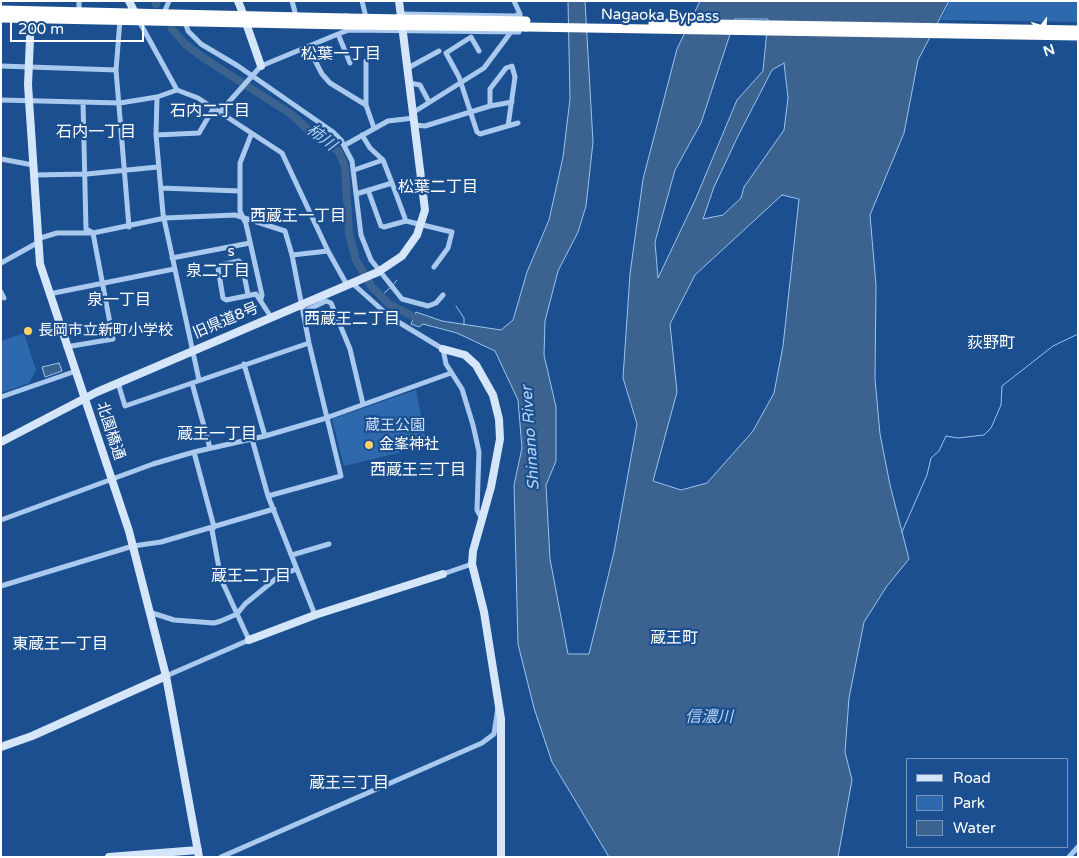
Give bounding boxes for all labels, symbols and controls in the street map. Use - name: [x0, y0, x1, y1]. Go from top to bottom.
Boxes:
- street label: Nagaoka Bypass: [601, 6, 719, 26]
- scale bar: [12, 10, 146, 42]
- north arrow: [1019, 10, 1069, 60]
- text: 200 m: [18, 20, 64, 38]
- text: N: [1041, 40, 1057, 60]
- district label: 松葉一丁目: [301, 45, 381, 65]
- district label: 石内二丁目: [170, 102, 250, 122]
- water label: 柿川: [302, 121, 340, 155]
- district label: 石内一丁目: [56, 123, 136, 143]
- district label: 松葉二丁目: [398, 178, 478, 198]
- district label: 西蔵王一丁目: [250, 207, 346, 227]
- street label: s: [227, 243, 235, 261]
- district label: 泉二丁目: [186, 262, 250, 282]
- district label: 泉一丁目: [87, 291, 151, 311]
- street label: 旧県道8号: [191, 299, 261, 343]
- district label: 西蔵王二丁目: [304, 310, 400, 330]
- place label: 長岡市立新町小学校: [38, 322, 173, 340]
- marker: 長岡市立新町小学校: [22, 325, 34, 337]
- district label: 荻野町: [967, 334, 1015, 354]
- water label: Shinano River: [518, 385, 544, 491]
- street label: 北園橋通: [92, 400, 128, 462]
- park label: 蔵王公園: [365, 417, 425, 435]
- district label: 蔵王一丁目: [177, 425, 257, 445]
- place label: 金峯神社: [379, 436, 439, 454]
- marker: 金峯神社: [363, 439, 375, 451]
- district label: 西蔵王三丁目: [370, 461, 466, 481]
- district label: 蔵王二丁目: [211, 567, 291, 587]
- district label: 蔵王町: [650, 629, 698, 649]
- district label: 東蔵王一丁目: [12, 635, 108, 655]
- water label: 信濃川: [685, 708, 733, 728]
- legend: [906, 758, 1069, 848]
- text: Road: [953, 769, 991, 787]
- district label: 蔵王三丁目: [309, 774, 389, 794]
- text: Park: [953, 794, 985, 812]
- text: Water: [953, 819, 996, 837]

